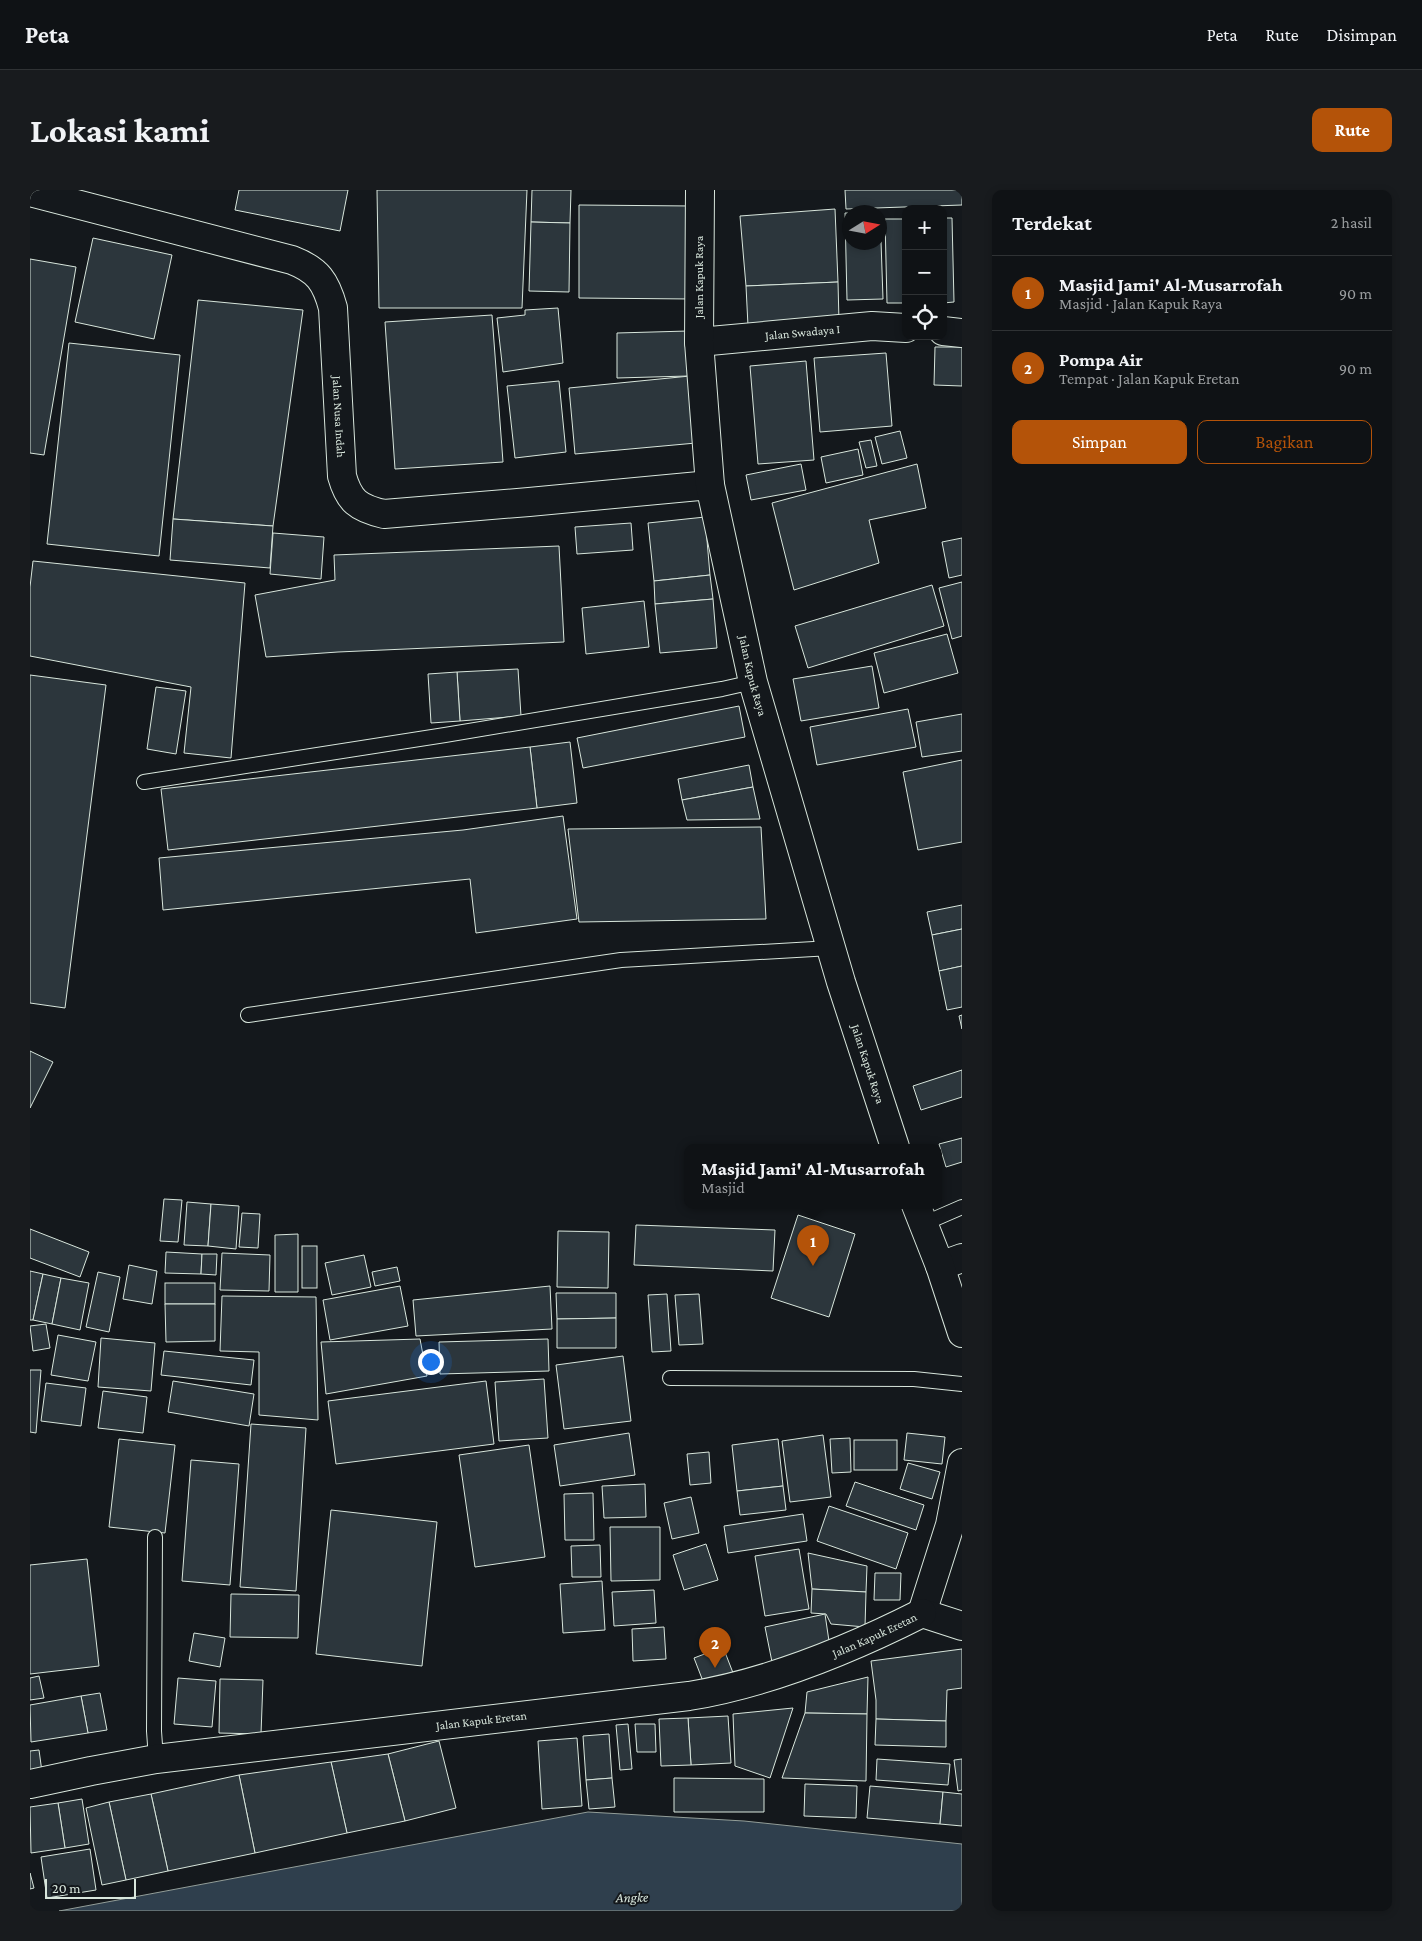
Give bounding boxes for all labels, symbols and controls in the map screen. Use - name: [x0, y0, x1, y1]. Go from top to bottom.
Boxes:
- text: Peta: [25, 21, 69, 48]
- text: Peta: [1207, 25, 1238, 45]
- text: Rute: [1266, 25, 1299, 45]
- text: Disimpan: [1327, 25, 1397, 45]
- button: Rute: [1312, 108, 1392, 152]
- text: Lokasi kami: [30, 111, 210, 150]
- north arrow: [842, 205, 887, 250]
- map controls: [902, 205, 947, 340]
- button: +: [902, 205, 947, 250]
- text: Terdekat: [1012, 211, 1092, 235]
- text: 2 hasil: [1331, 214, 1372, 231]
- street label: Jalan Kapuk Raya: [692, 235, 706, 319]
- button: −: [902, 250, 947, 295]
- text: Masjid Jami' Al-Musarrofah: [1059, 274, 1283, 295]
- text: 1: [1025, 285, 1031, 302]
- text: 90 m: [1339, 285, 1372, 302]
- button: locate: [902, 295, 947, 340]
- text: Masjid · Jalan Kapuk Raya: [1059, 295, 1222, 312]
- street label: Jalan Swadaya I: [764, 322, 841, 343]
- text: Pompa Air: [1059, 349, 1143, 370]
- text: 2: [1024, 360, 1032, 377]
- text: 90 m: [1339, 360, 1372, 377]
- text: Tempat · Jalan Kapuk Eretan: [1059, 370, 1239, 387]
- street label: Jalan Nusa Indah: [330, 375, 348, 458]
- button: Simpan: [1012, 420, 1187, 464]
- button: Bagikan: [1197, 420, 1372, 464]
- street label: Jalan Kapuk Raya: [736, 633, 770, 718]
- street label: Jalan Kapuk Raya: [848, 1022, 887, 1106]
- popup: [684, 1144, 942, 1209]
- text: Masjid Jami' Al-Musarrofah: [701, 1158, 925, 1179]
- text: Masjid: [701, 1179, 745, 1196]
- pin: 1: [797, 1225, 829, 1266]
- your location: [418, 1349, 444, 1375]
- street label: Jalan Kapuk Eretan: [829, 1610, 920, 1661]
- pin: 2: [699, 1627, 731, 1668]
- street label: Jalan Kapuk Eretan: [434, 1708, 528, 1733]
- scale bar: [45, 1876, 136, 1899]
- text: 20 m: [52, 1880, 80, 1896]
- water label: Angke: [615, 1889, 649, 1905]

